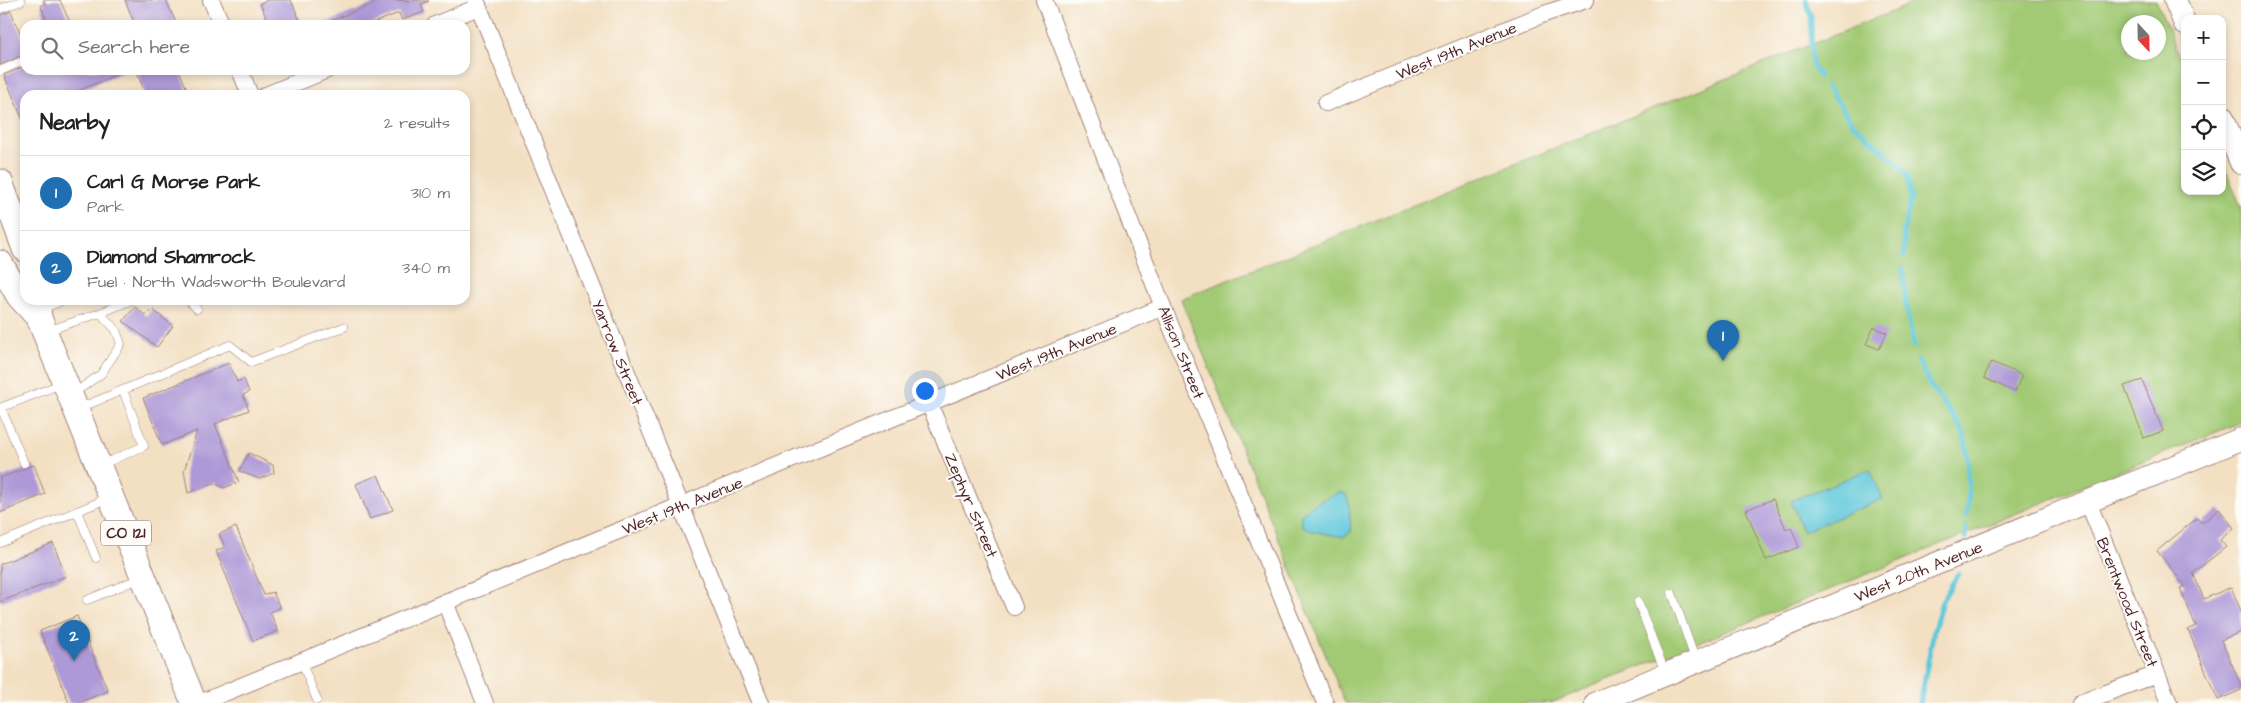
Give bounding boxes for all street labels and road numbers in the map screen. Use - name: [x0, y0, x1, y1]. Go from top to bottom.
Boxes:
- street label: West 19th Avenue: [1393, 17, 1520, 85]
- street label: Yarrow Street: [586, 296, 648, 409]
- street label: Allison Street: [1152, 303, 1210, 403]
- street label: West 19th Avenue: [993, 318, 1120, 386]
- street label: Zephyr Street: [938, 450, 1003, 562]
- street label: West 19th Avenue: [619, 472, 746, 540]
- road number: CO 121: [101, 520, 151, 546]
- street label: Brentwood Street: [2091, 534, 2163, 671]
- street label: West 20th Avenue: [1851, 536, 1986, 608]

